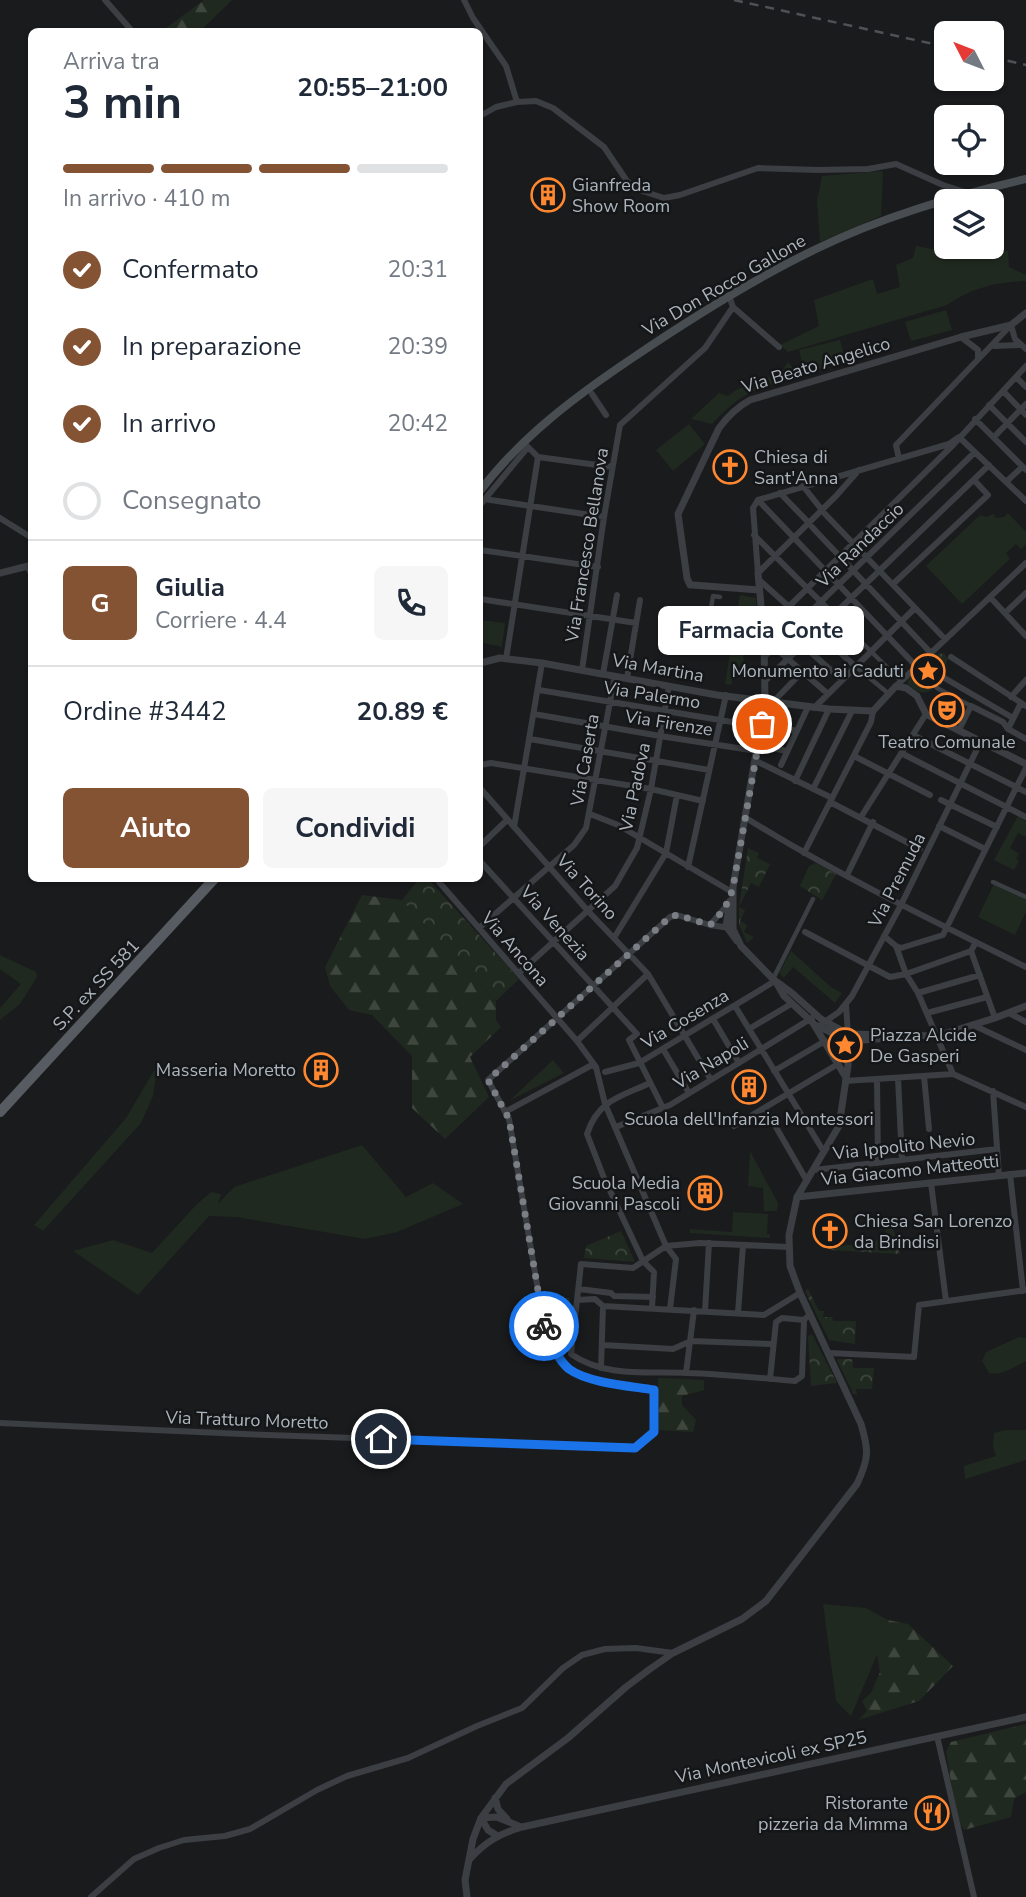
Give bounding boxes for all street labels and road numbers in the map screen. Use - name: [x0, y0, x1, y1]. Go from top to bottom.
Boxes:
- street label: Via Don Rocco Gallone: [637, 228, 810, 342]
- street label: Via Beato Angelico: [738, 331, 893, 399]
- street label: Via Francesco Bellanova: [560, 446, 614, 645]
- street label: Via Randaccio: [810, 497, 909, 594]
- street label: Via Martina: [609, 648, 706, 688]
- street label: Via Palermo: [601, 675, 702, 715]
- street label: Via Firenze: [622, 704, 715, 742]
- street label: Via Caserta: [565, 712, 605, 809]
- street label: Via Padova: [614, 740, 656, 835]
- street label: Via Premuda: [862, 828, 931, 932]
- street label: Via Torino: [550, 848, 623, 925]
- street label: Via Venezia: [514, 879, 595, 966]
- street label: Via Ancona: [475, 906, 554, 992]
- street label: S.P. ex SS 581: [47, 934, 145, 1036]
- street label: Via Cosenza: [636, 983, 733, 1055]
- street label: Via Napoli: [668, 1031, 753, 1095]
- street label: Via Ippolito Nevio: [831, 1127, 976, 1166]
- street label: Via Giacomo Matteotti: [819, 1149, 1000, 1191]
- street label: Via Tratturo Moretto: [164, 1405, 329, 1435]
- street label: Via Montevicoli ex SP25: [672, 1725, 869, 1789]

